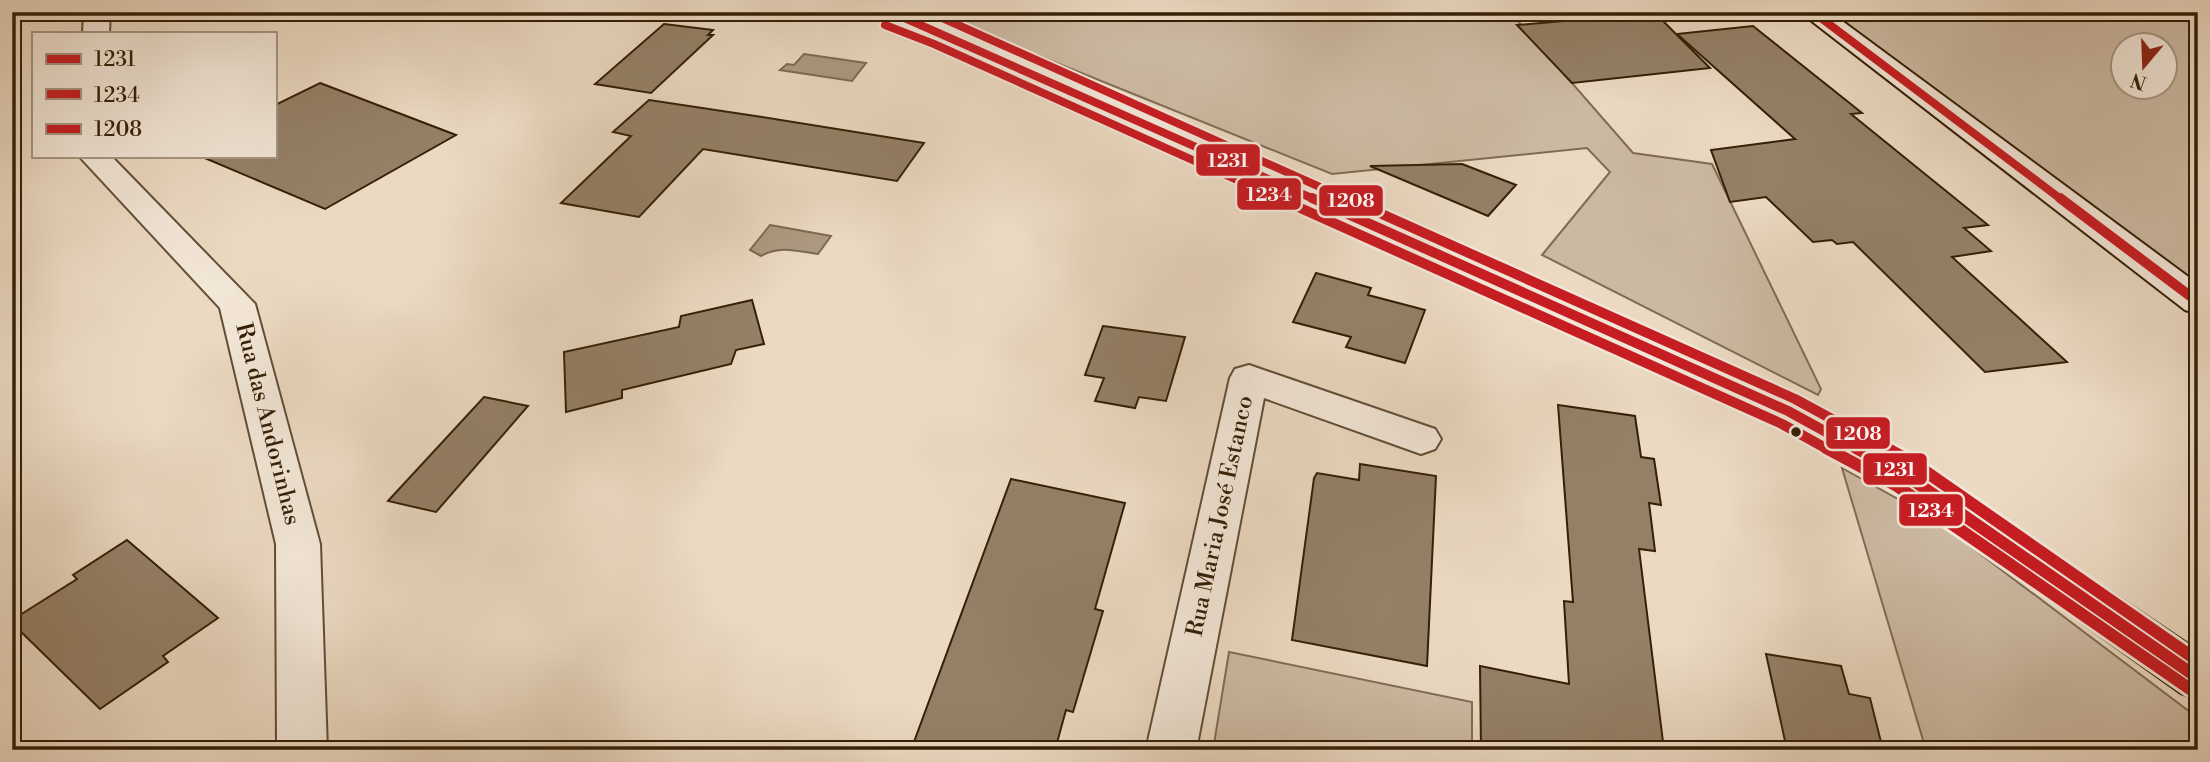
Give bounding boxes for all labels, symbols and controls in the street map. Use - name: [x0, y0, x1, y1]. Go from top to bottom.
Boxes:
- legend: [32, 32, 276, 158]
- north arrow: [2108, 32, 2178, 102]
- text: 1231: [94, 47, 136, 73]
- text: N: [2128, 67, 2150, 95]
- text: 1234: [94, 83, 140, 109]
- text: 1208: [94, 117, 142, 143]
- line badge: 1231: [1195, 143, 1261, 177]
- text: 1231: [1207, 149, 1249, 173]
- line badge: 1234: [1236, 177, 1302, 211]
- text: 1234: [1246, 183, 1292, 207]
- line badge: 1208: [1318, 184, 1384, 217]
- text: 1208: [1327, 189, 1375, 213]
- street label: Rua das Andorinhas: [229, 320, 307, 528]
- street label: Rua Maria José Estanco: [1181, 393, 1259, 639]
- line badge: 1208: [1825, 416, 1891, 450]
- text: 1208: [1834, 422, 1882, 446]
- unlabelled marker: [1789, 425, 1803, 439]
- line badge: 1231: [1862, 452, 1928, 486]
- text: 1231: [1874, 458, 1916, 482]
- line badge: 1234: [1898, 493, 1964, 527]
- text: 1234: [1908, 499, 1954, 523]

